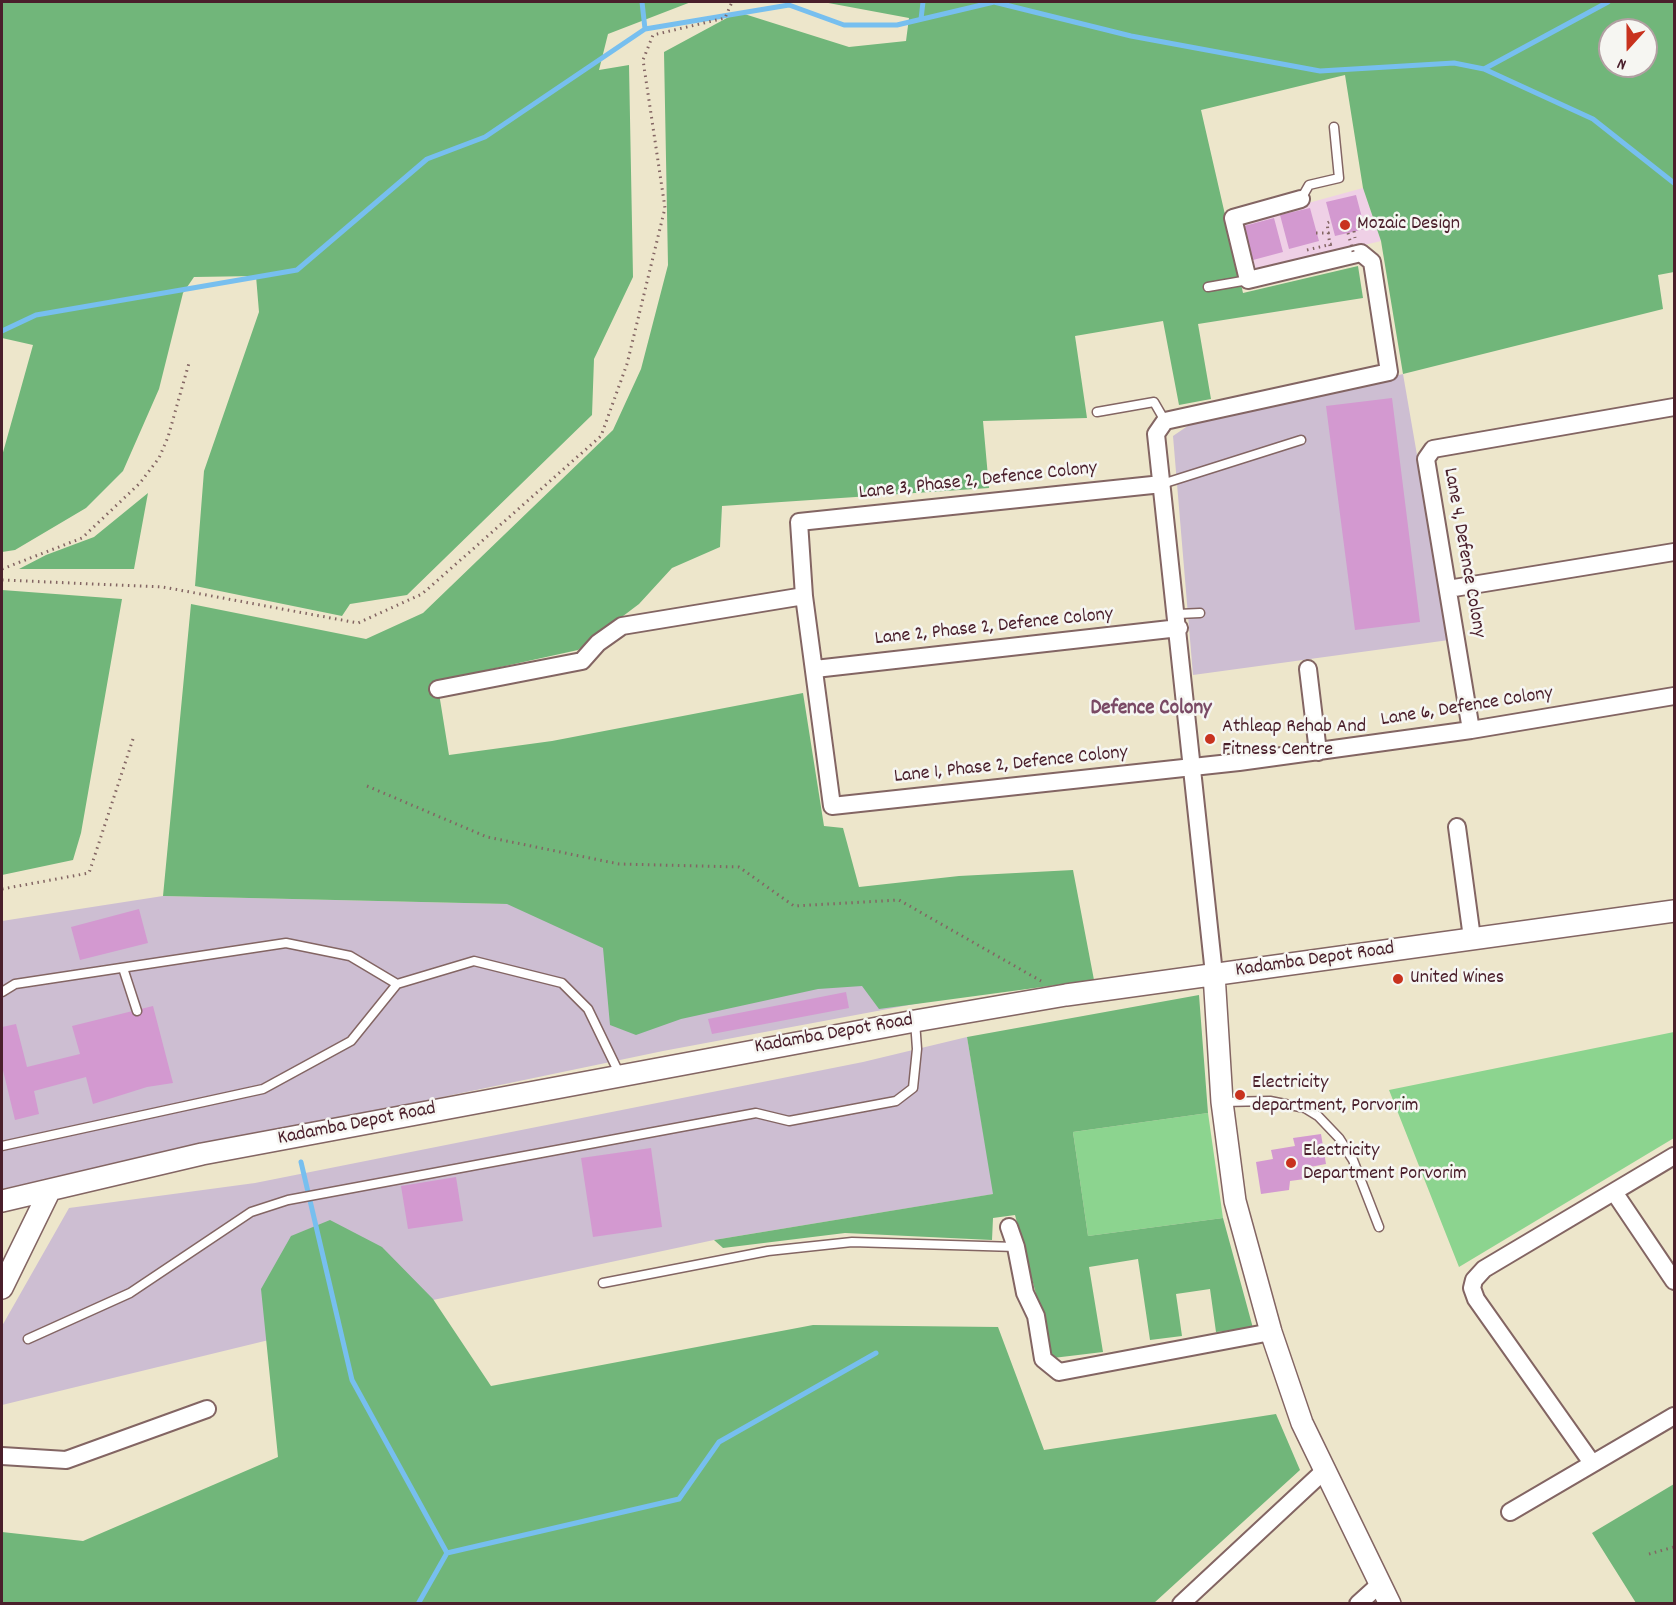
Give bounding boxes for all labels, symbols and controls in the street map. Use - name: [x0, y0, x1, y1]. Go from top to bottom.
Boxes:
- north arrow: [1598, 18, 1658, 78]
- text: N: [1614, 51, 1630, 76]
- place label: Mozaic Design: [1357, 213, 1460, 237]
- marker: Mozaic Design: [1338, 218, 1352, 232]
- street label: Lane 3, Phase 2, Defence Colony: [858, 458, 1098, 506]
- street label: Lane 4, Defence Colony: [1436, 466, 1490, 640]
- street label: Lane 2, Phase 2, Defence Colony: [874, 604, 1114, 652]
- street label: Lane 6, Defence Colony: [1379, 683, 1555, 733]
- district label: Defence Colony: [1090, 697, 1212, 723]
- place label: Athleap Rehab And Fitness Centre: [1222, 716, 1366, 763]
- marker: Athleap Rehab And Fitness Centre: [1203, 732, 1217, 746]
- street label: Lane 1, Phase 2, Defence Colony: [893, 742, 1129, 790]
- street label: Kadamba Depot Road: [1234, 938, 1396, 984]
- place label: United Wines: [1410, 967, 1504, 991]
- marker: United Wines: [1391, 972, 1405, 986]
- street label: Kadamba Depot Road: [753, 1009, 915, 1061]
- place label: Electricity department, Porvorim: [1252, 1072, 1419, 1119]
- marker: Electricity department, Porvorim: [1233, 1088, 1247, 1102]
- street label: Kadamba Depot Road: [276, 1098, 438, 1152]
- place label: Electricity Department Porvorim: [1303, 1140, 1467, 1187]
- marker: Electricity Department Porvorim: [1284, 1156, 1298, 1170]

